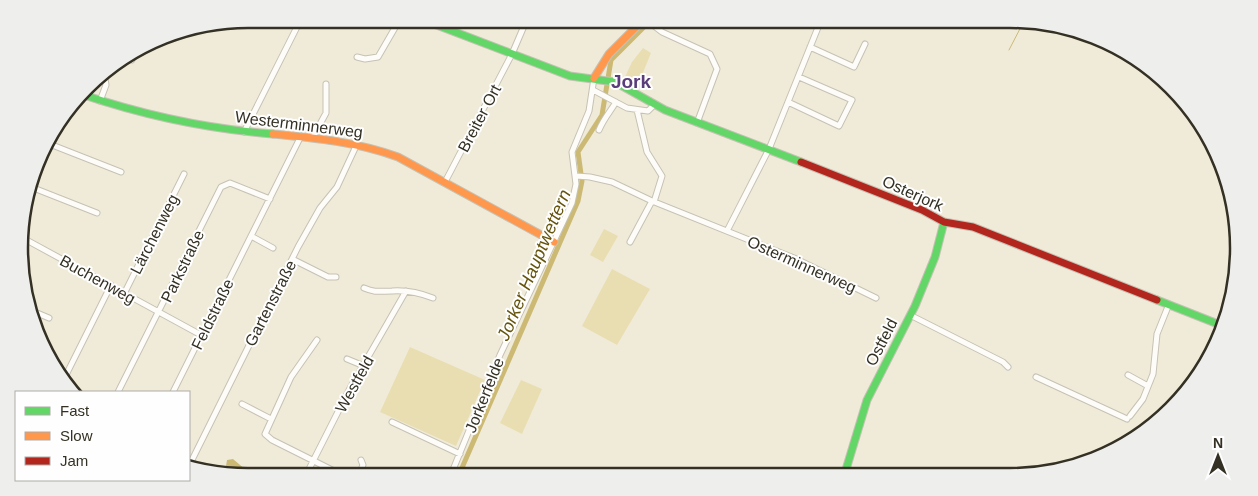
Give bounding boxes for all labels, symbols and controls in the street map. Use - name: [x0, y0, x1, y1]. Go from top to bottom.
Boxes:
- district label: Jork: [611, 71, 651, 92]
- street label: Breiter Ort: [455, 81, 505, 155]
- street label: Westerminnerweg: [234, 108, 364, 141]
- street label: Osterjork: [880, 172, 947, 215]
- water label: Jorker Hauptwettern: [493, 186, 575, 344]
- street label: Lärchenweg: [127, 192, 182, 277]
- street label: Parkstraße: [158, 227, 207, 305]
- street label: Osterminnerweg: [745, 233, 859, 296]
- street label: Buchenweg: [57, 252, 138, 307]
- street label: Gartenstraße: [241, 257, 299, 349]
- street label: Feldstraße: [188, 276, 237, 352]
- street label: Ostfeld: [862, 316, 901, 369]
- street label: Westfeld: [332, 353, 377, 415]
- street label: Jorkerfelde: [462, 355, 507, 435]
- legend: [15, 391, 190, 481]
- text: Fast: [60, 402, 90, 419]
- text: Slow: [60, 427, 93, 444]
- north arrow: [1193, 431, 1243, 481]
- text: N: [1213, 435, 1223, 451]
- text: Jam: [60, 452, 88, 469]

